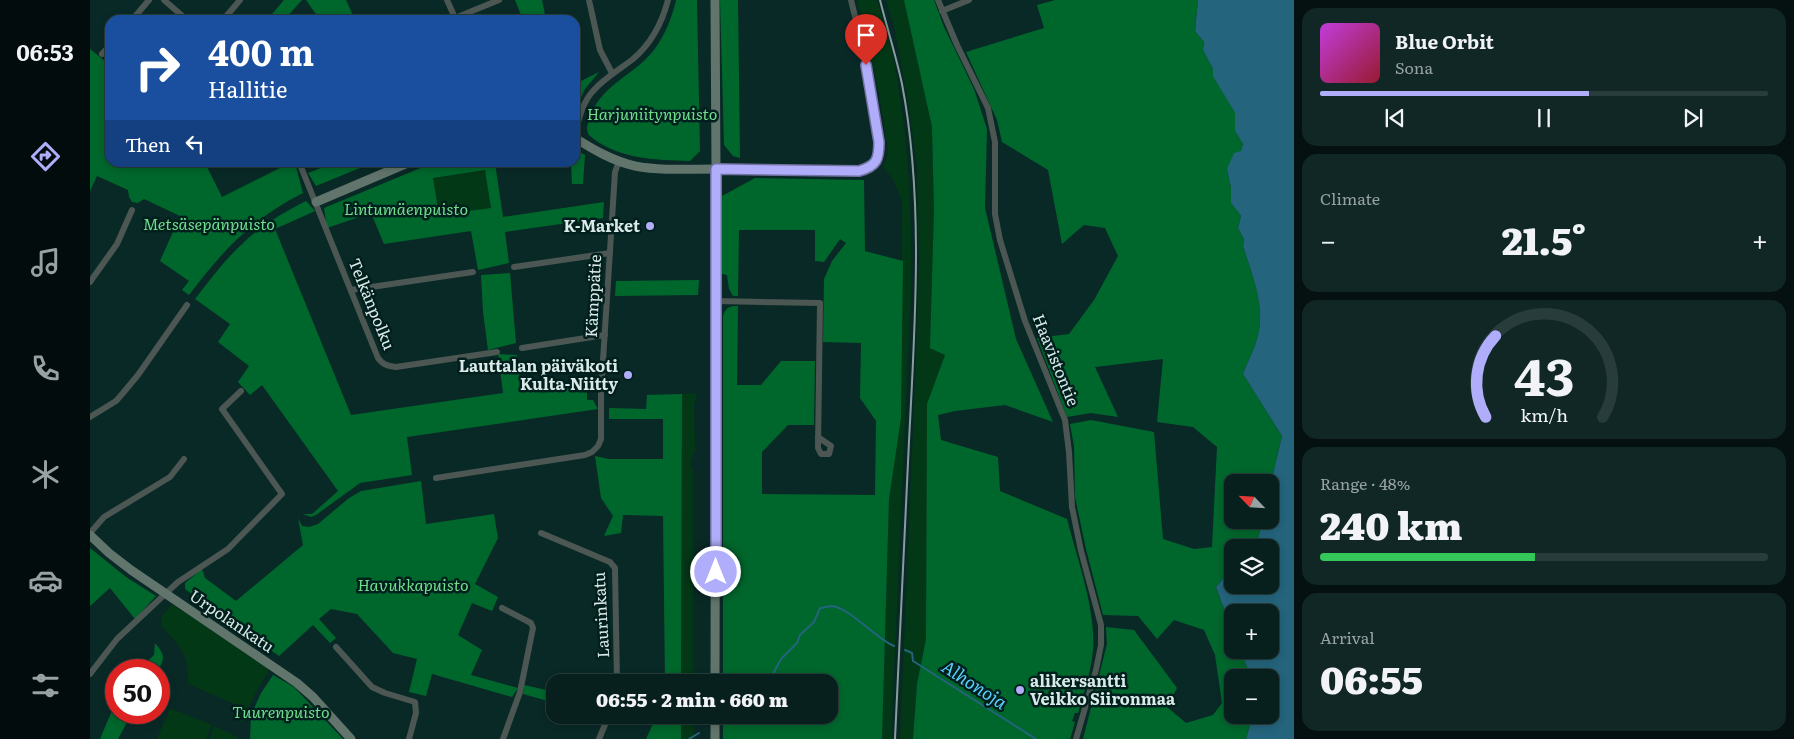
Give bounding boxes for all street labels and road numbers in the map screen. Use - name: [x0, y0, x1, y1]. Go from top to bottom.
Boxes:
- street label: Telkänpolku: [344, 254, 402, 353]
- street label: Kämppätie: [578, 254, 606, 338]
- street label: Haavistontie: [1027, 310, 1086, 409]
- street label: Laurinkatu: [586, 571, 614, 659]
- street label: Urpolankatu: [185, 583, 280, 658]

